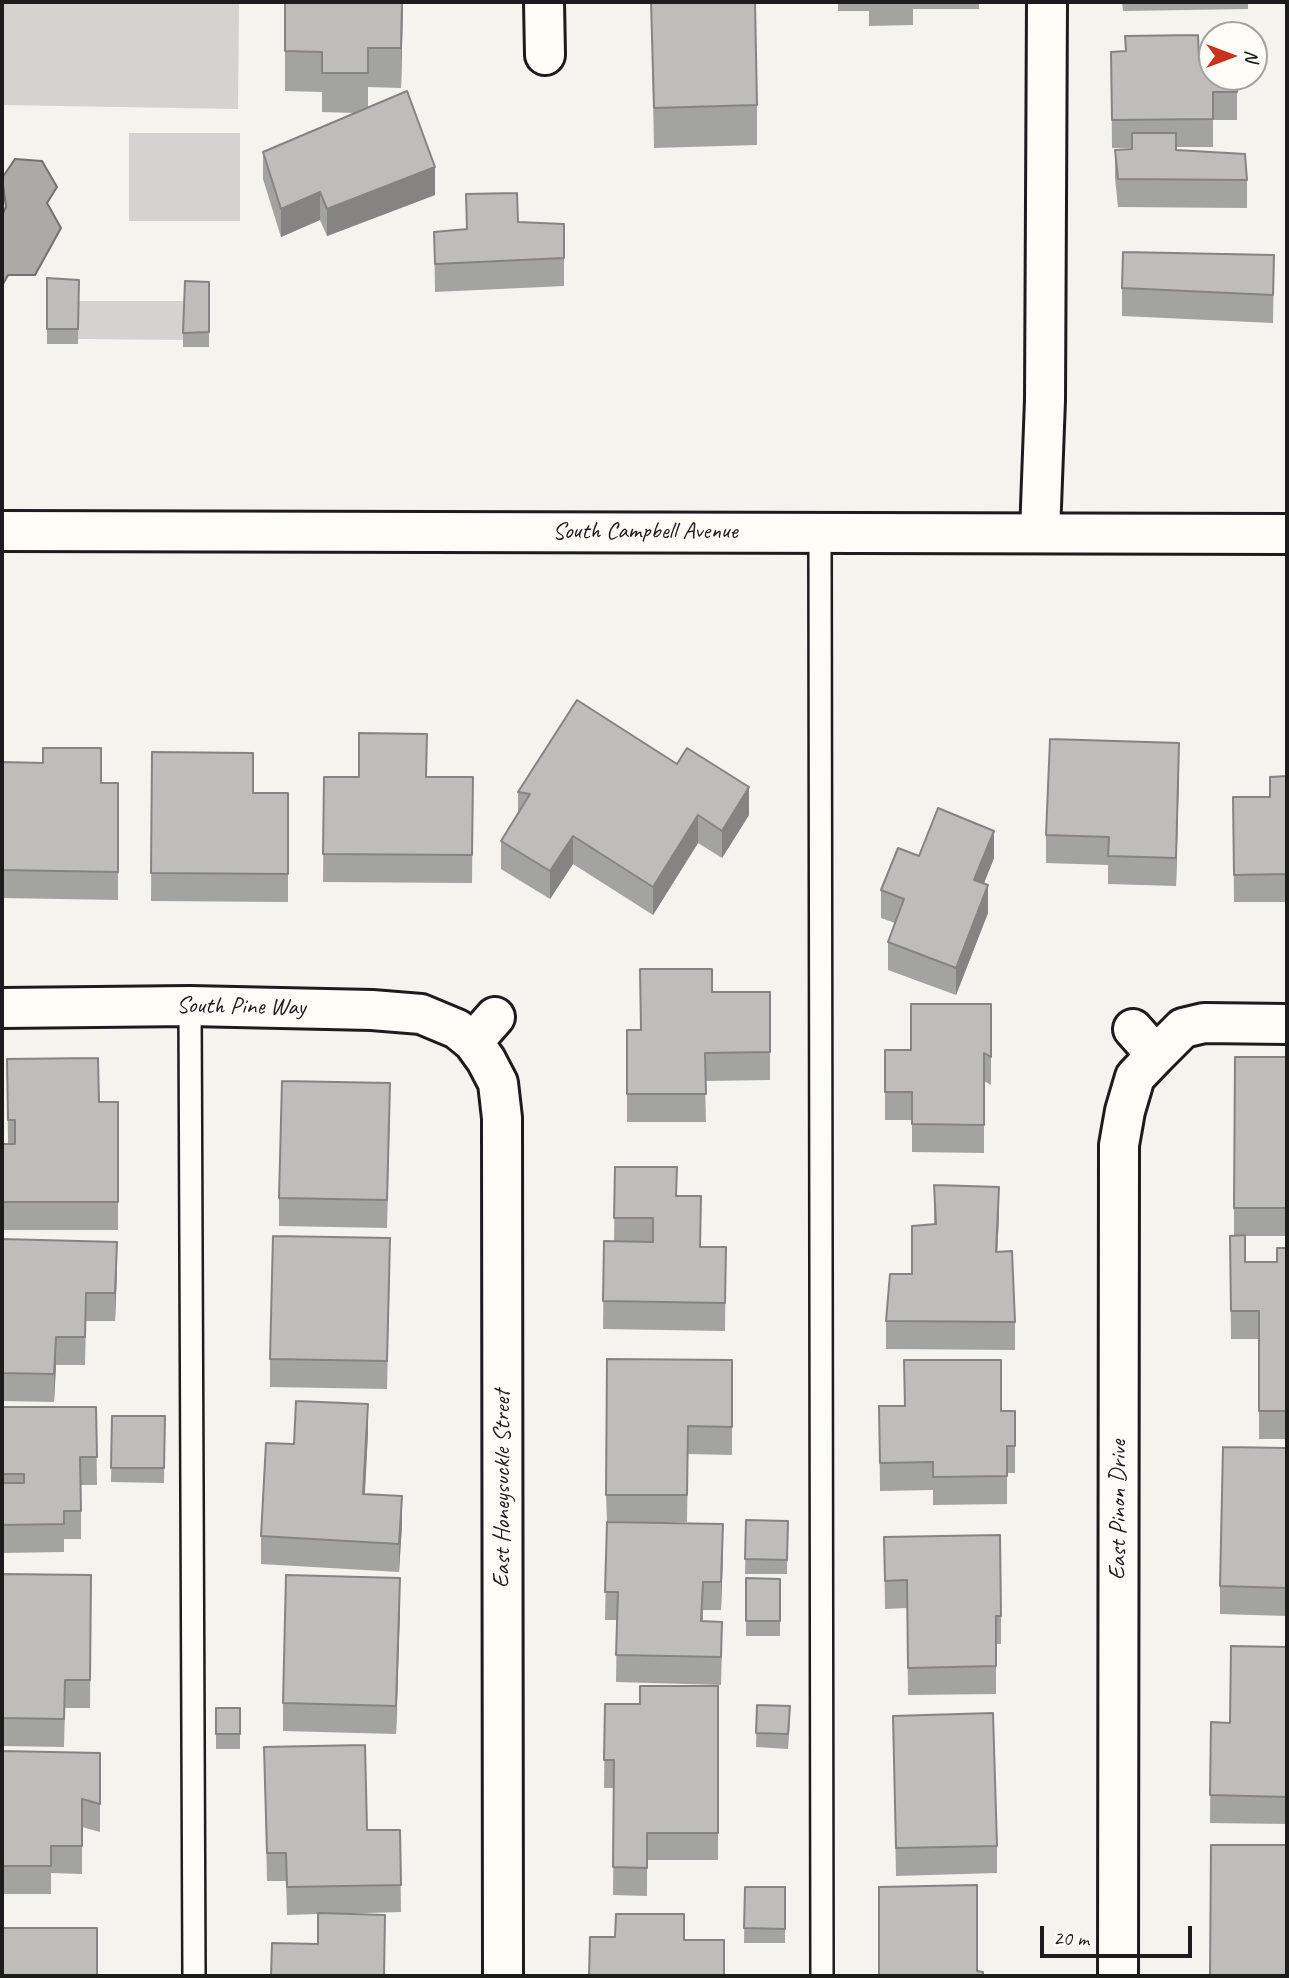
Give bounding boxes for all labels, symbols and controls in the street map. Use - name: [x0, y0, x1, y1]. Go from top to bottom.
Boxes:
- north arrow: [1198, 21, 1268, 91]
- text: N: [1240, 50, 1264, 62]
- street label: South Campbell Avenue: [552, 518, 738, 546]
- street label: South Pine Way: [176, 991, 306, 1023]
- street label: East Honeysuckle Street: [489, 1390, 517, 1588]
- street label: East Pinon Drive: [1105, 1440, 1133, 1580]
- scale bar: [1044, 1912, 1196, 1956]
- text: 20 m: [1053, 1925, 1089, 1951]

